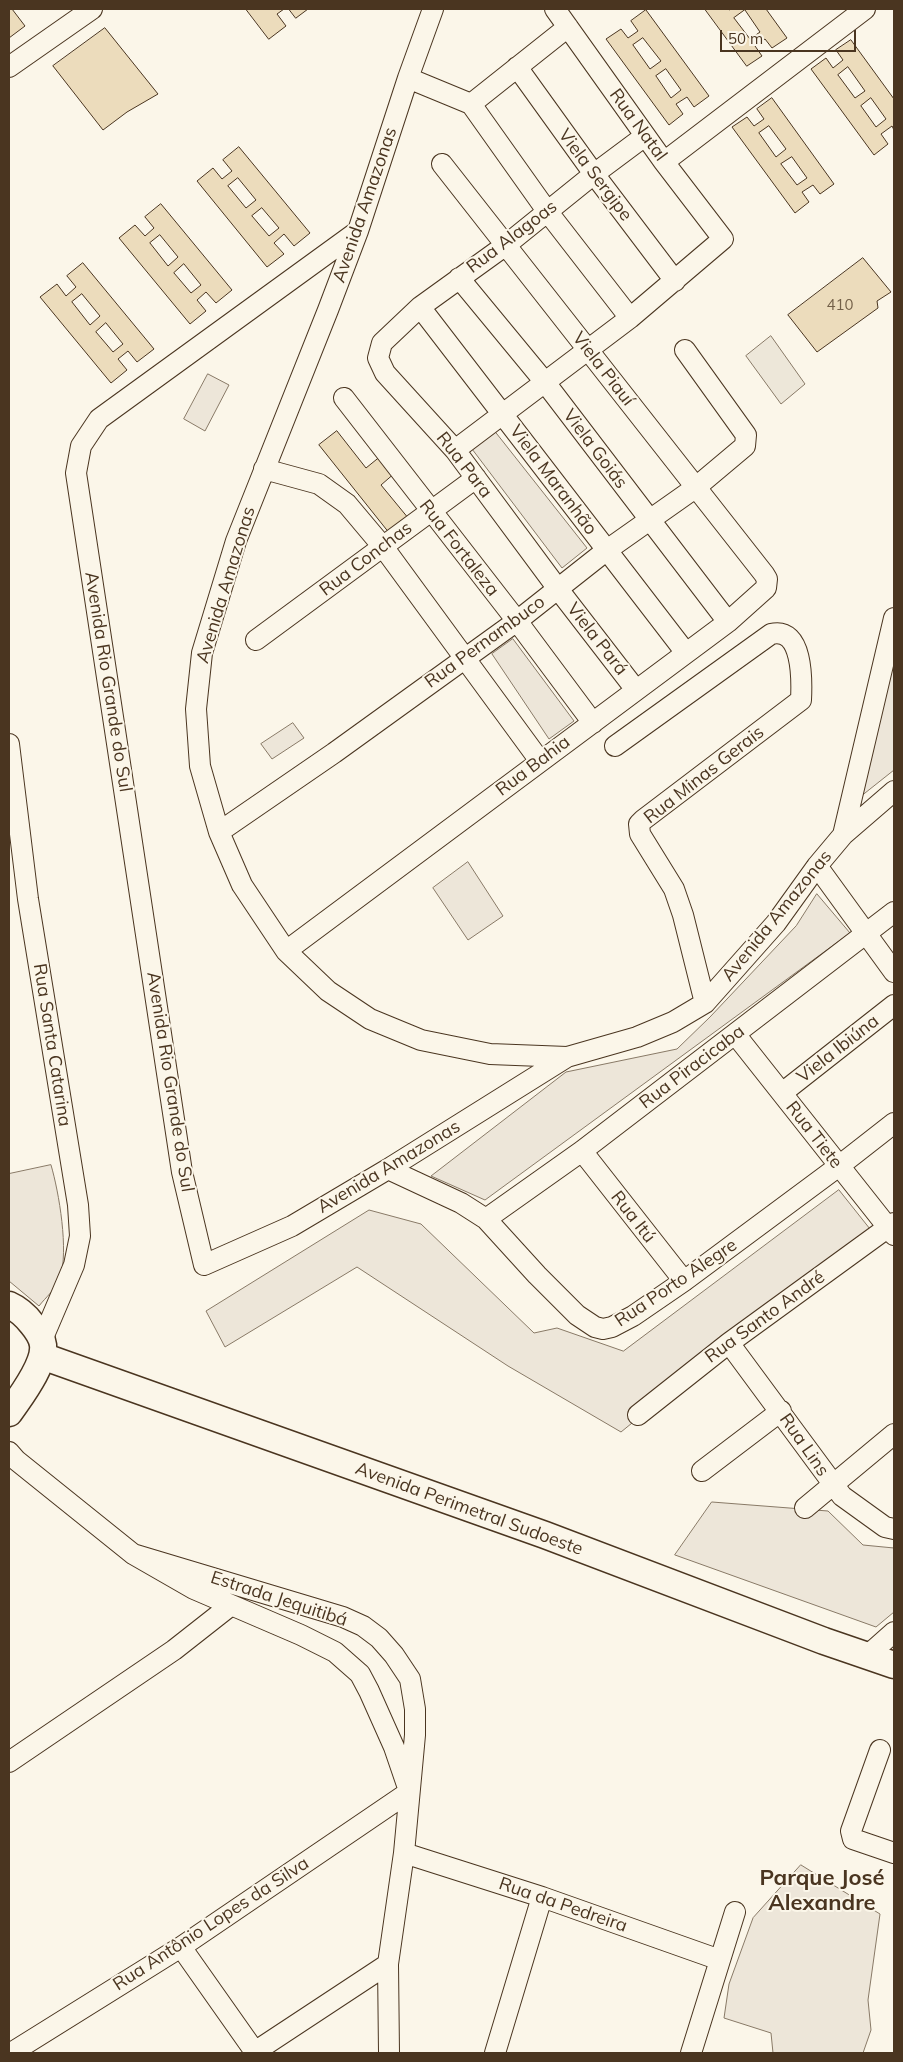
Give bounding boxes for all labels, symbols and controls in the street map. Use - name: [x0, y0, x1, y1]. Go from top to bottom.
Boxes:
- scale bar: [723, 20, 859, 52]
- text: 50 m: [728, 29, 763, 48]
- street label: Rua Natal: [605, 85, 671, 165]
- street label: Avenida Amazonas: [328, 125, 402, 285]
- street label: Viela Sergipe: [553, 125, 637, 225]
- street label: Rua Alagoas: [463, 196, 561, 278]
- house number: 410: [827, 296, 853, 314]
- street label: Viela Piauí: [567, 328, 639, 410]
- street label: Viela Goiás: [558, 405, 632, 493]
- street label: Viela Maranhão: [505, 421, 601, 539]
- street label: Rua Para: [432, 428, 496, 502]
- street label: Rua Fortaleza: [415, 495, 503, 601]
- street label: Avenida Amazonas: [192, 504, 260, 666]
- street label: Rua Conchas: [316, 517, 416, 601]
- street label: Avenida Rio Grande do Sul: [80, 570, 136, 794]
- street label: Rua Pernambuco: [421, 591, 549, 693]
- street label: Viela Pará: [562, 599, 632, 679]
- street label: Rua Minas Gerais: [640, 721, 768, 829]
- street label: Rua Bahia: [492, 731, 574, 801]
- street label: Avenida Amazonas: [717, 846, 837, 986]
- street label: Rua Santa Catarina: [28, 962, 76, 1128]
- street label: Avenida Rio Grande do Sul: [142, 970, 198, 1194]
- street label: Viela Ibiúna: [793, 1010, 883, 1088]
- street label: Rua Piracicaba: [635, 1020, 749, 1114]
- street label: Rua Tiete: [781, 1097, 847, 1173]
- street label: Avenida Amazonas: [314, 1116, 464, 1218]
- street label: Rua Itú: [606, 1187, 660, 1247]
- street label: Rua Porto Alegre: [611, 1234, 741, 1332]
- street label: Rua Santo André: [701, 1266, 829, 1368]
- street label: Rua Lins: [775, 1409, 833, 1481]
- street label: Avenida Perimetral Sudoeste: [352, 1458, 586, 1560]
- street label: Estrada Jequitibá: [208, 1567, 350, 1631]
- street label: Rua Antônio Lopes da Silva: [109, 1853, 313, 1995]
- district label: Parque José Alexandre: [759, 1865, 885, 1916]
- street label: Rua da Pedreira: [496, 1873, 630, 1937]

